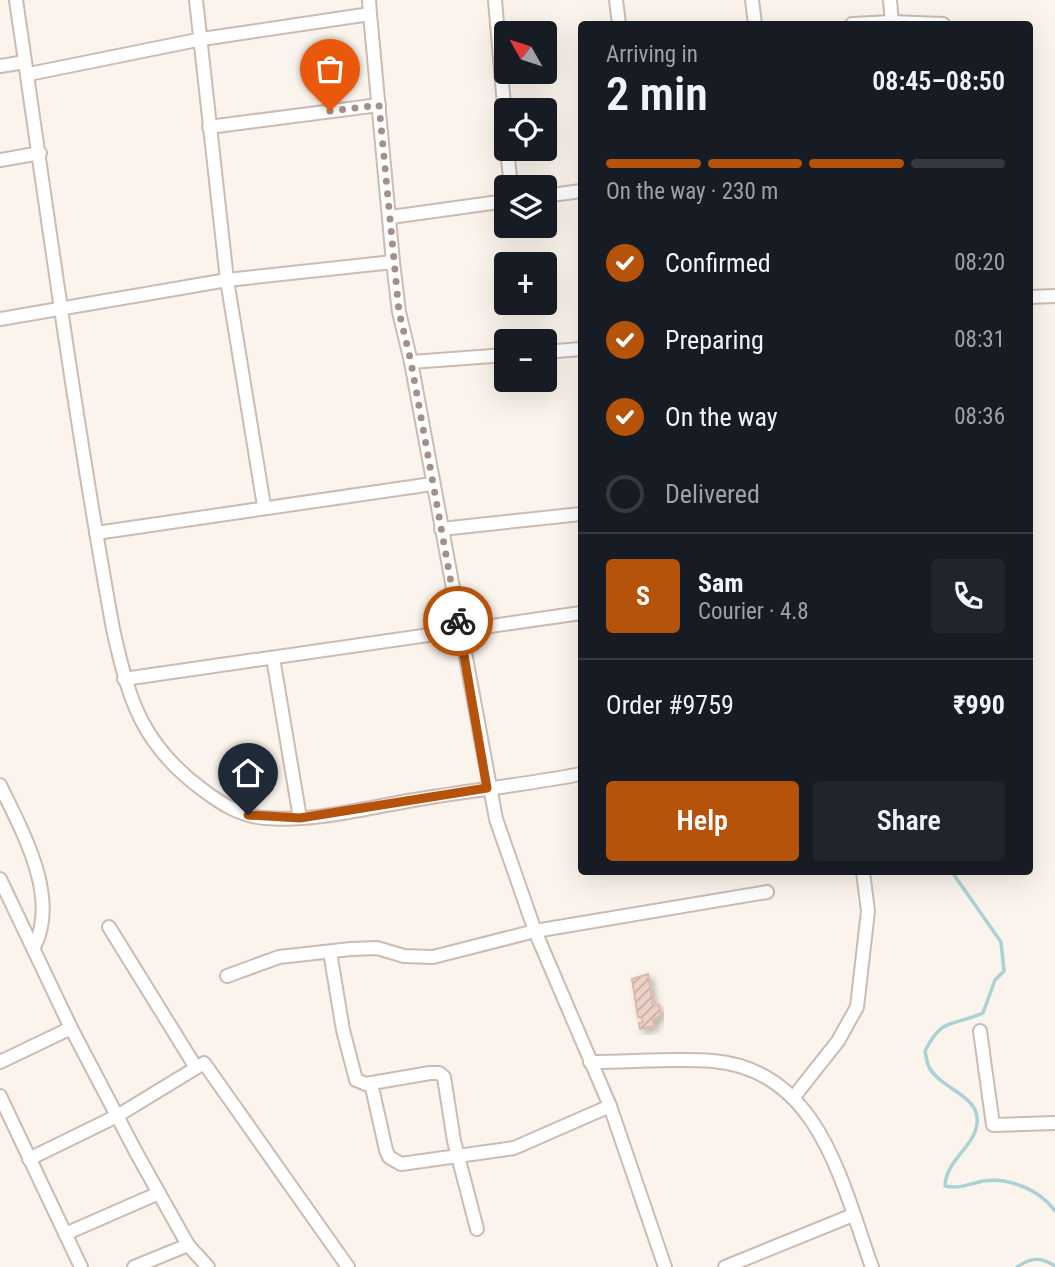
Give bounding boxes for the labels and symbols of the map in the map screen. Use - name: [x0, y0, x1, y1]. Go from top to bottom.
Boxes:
- north arrow: [494, 21, 556, 84]
- pin: [300, 39, 360, 111]
- courier: [423, 586, 493, 656]
- pin: [218, 743, 278, 815]

